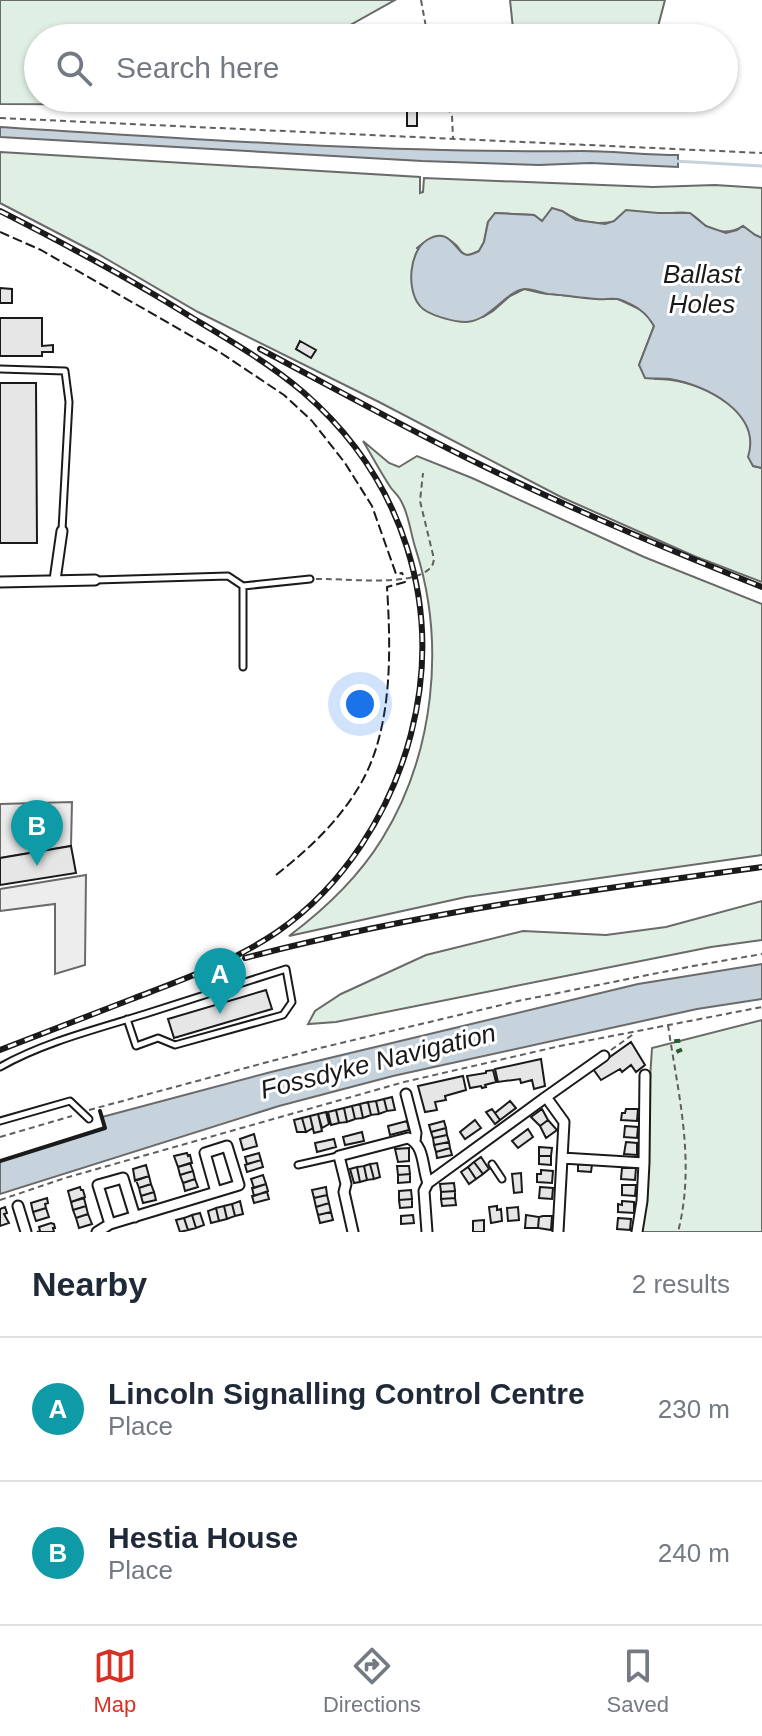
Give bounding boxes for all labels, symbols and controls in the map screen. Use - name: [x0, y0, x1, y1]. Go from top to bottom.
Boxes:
- search box: [24, 24, 738, 112]
- icon: search: [52, 46, 96, 90]
- text: Search here: [116, 51, 279, 84]
- water label: Ballast Holes: [663, 259, 743, 319]
- your location: [340, 684, 380, 724]
- pin: B: [11, 800, 63, 866]
- pin: A: [194, 948, 246, 1014]
- water label: Fossdyke Navigation: [257, 1017, 499, 1105]
- text: Nearby: [32, 1265, 147, 1303]
- text: 2 results: [632, 1269, 730, 1299]
- text: Lincoln Signalling Control Centre: [108, 1377, 585, 1410]
- text: A: [49, 1394, 67, 1424]
- text: 230 m: [658, 1394, 730, 1424]
- text: Place: [108, 1411, 173, 1441]
- text: Hestia House: [108, 1521, 298, 1554]
- text: B: [49, 1538, 67, 1568]
- text: 240 m: [658, 1538, 730, 1568]
- text: Place: [108, 1555, 173, 1585]
- tab: Map: [93, 1644, 137, 1718]
- tab: Directions: [323, 1644, 421, 1718]
- tab: Saved: [607, 1644, 669, 1718]

